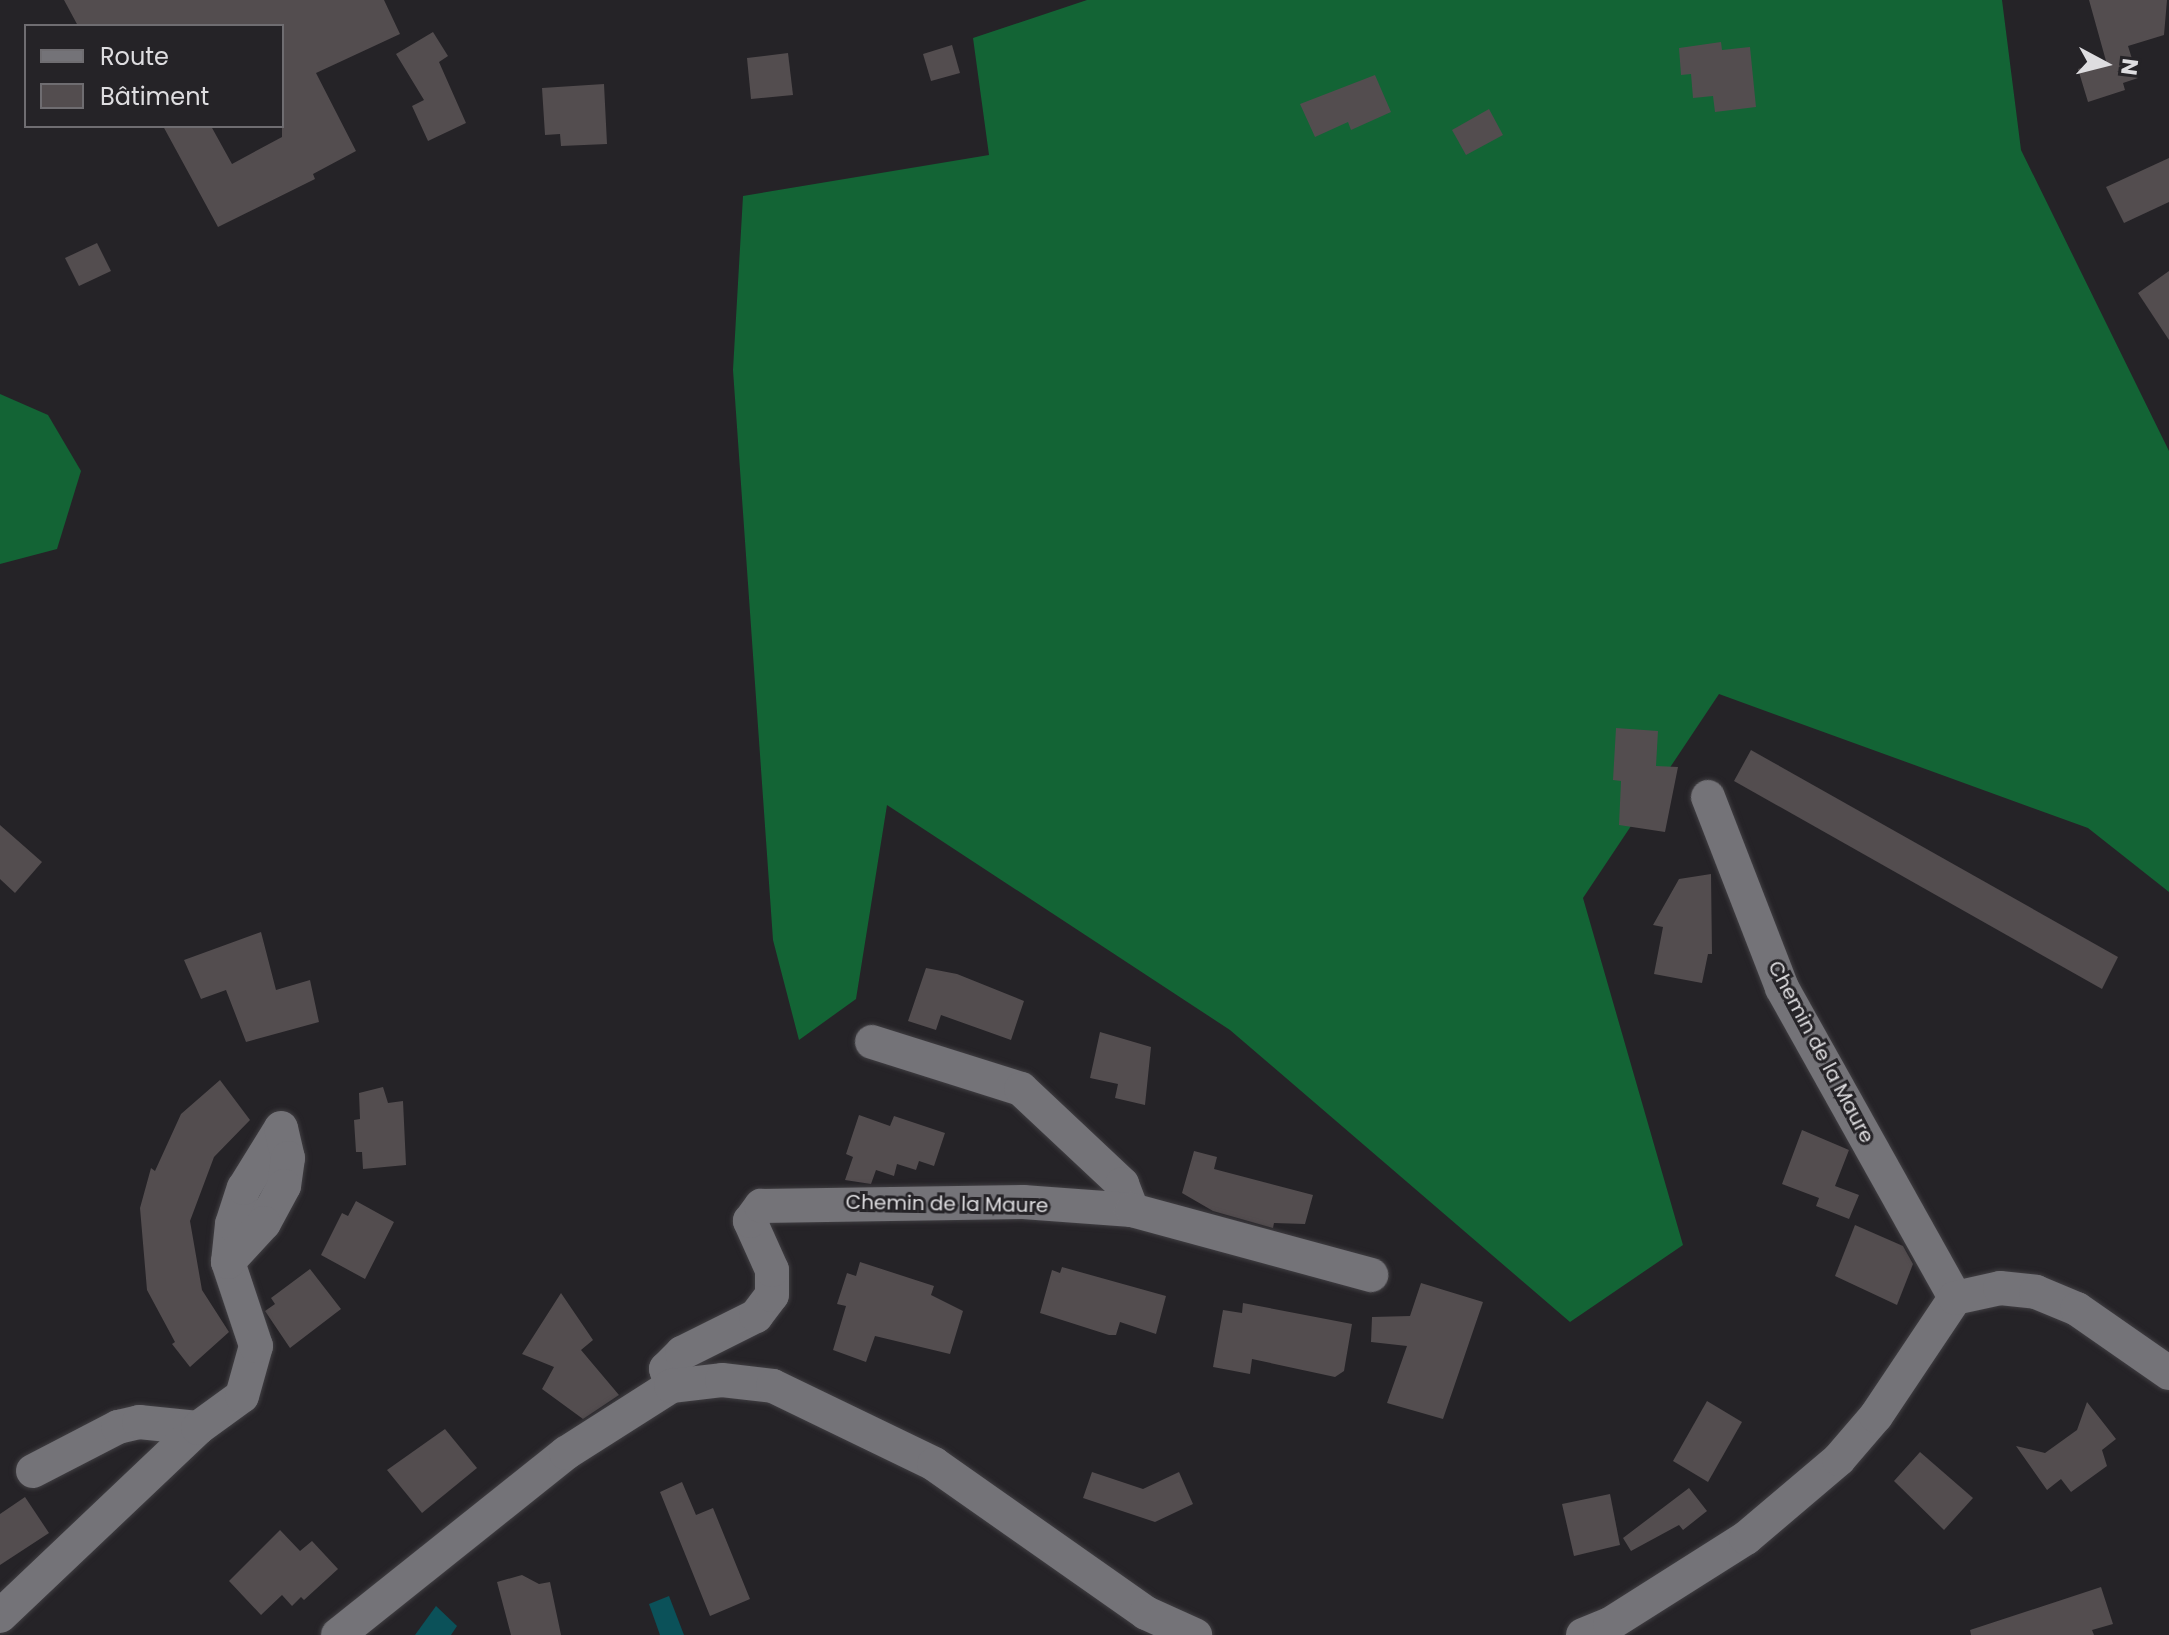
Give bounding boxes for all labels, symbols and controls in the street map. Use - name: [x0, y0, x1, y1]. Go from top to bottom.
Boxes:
- legend: [24, 24, 284, 128]
- north arrow: [2065, 24, 2145, 104]
- text: Route: [100, 40, 169, 73]
- text: N: [2113, 57, 2146, 77]
- text: Bâtiment: [100, 80, 209, 113]
- street label: Chemin de la Maure: [1763, 957, 1879, 1147]
- street label: Chemin de la Maure: [845, 1190, 1049, 1218]

